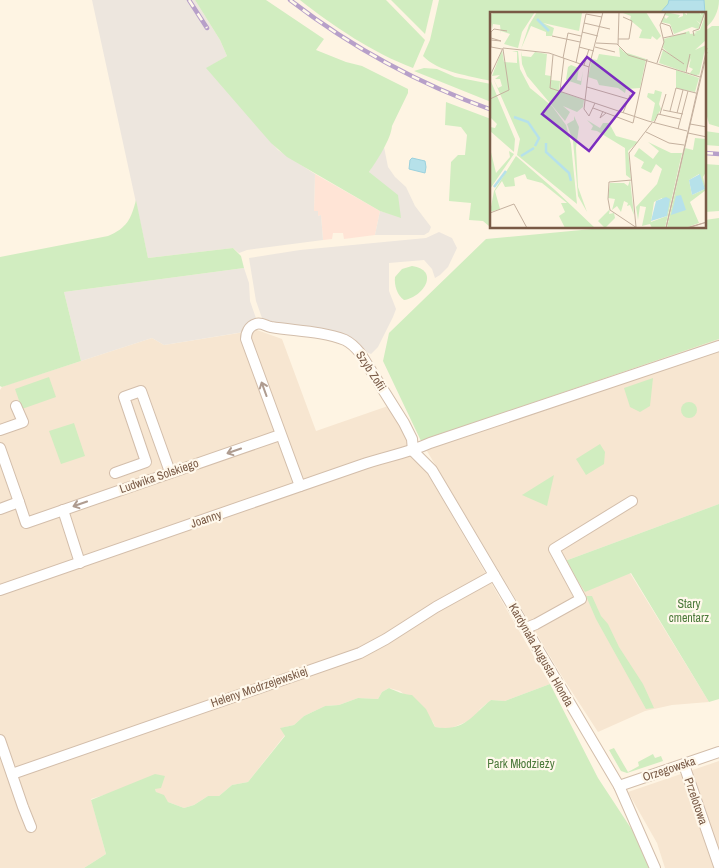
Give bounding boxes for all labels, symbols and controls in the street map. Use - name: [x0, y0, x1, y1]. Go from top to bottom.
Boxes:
- inset map: [490, 12, 706, 229]
- street label: Szyb Zofii: [352, 348, 390, 394]
- one-way arrow: [258, 381, 268, 397]
- one-way arrow: [226, 446, 242, 456]
- street label: Ludwika Solskiego: [117, 455, 201, 497]
- one-way arrow: [73, 500, 88, 509]
- street label: Joanny: [188, 506, 224, 532]
- park label: Stary cmentarz: [669, 596, 709, 626]
- street label: Kardynała Augusta Hlonda: [505, 601, 577, 710]
- street label: Heleny Modrzejewskiej: [209, 663, 309, 711]
- street label: Orzegowska: [641, 753, 698, 785]
- park label: Park Młodzieży: [487, 756, 555, 772]
- street label: Przelotowa: [681, 775, 712, 827]

